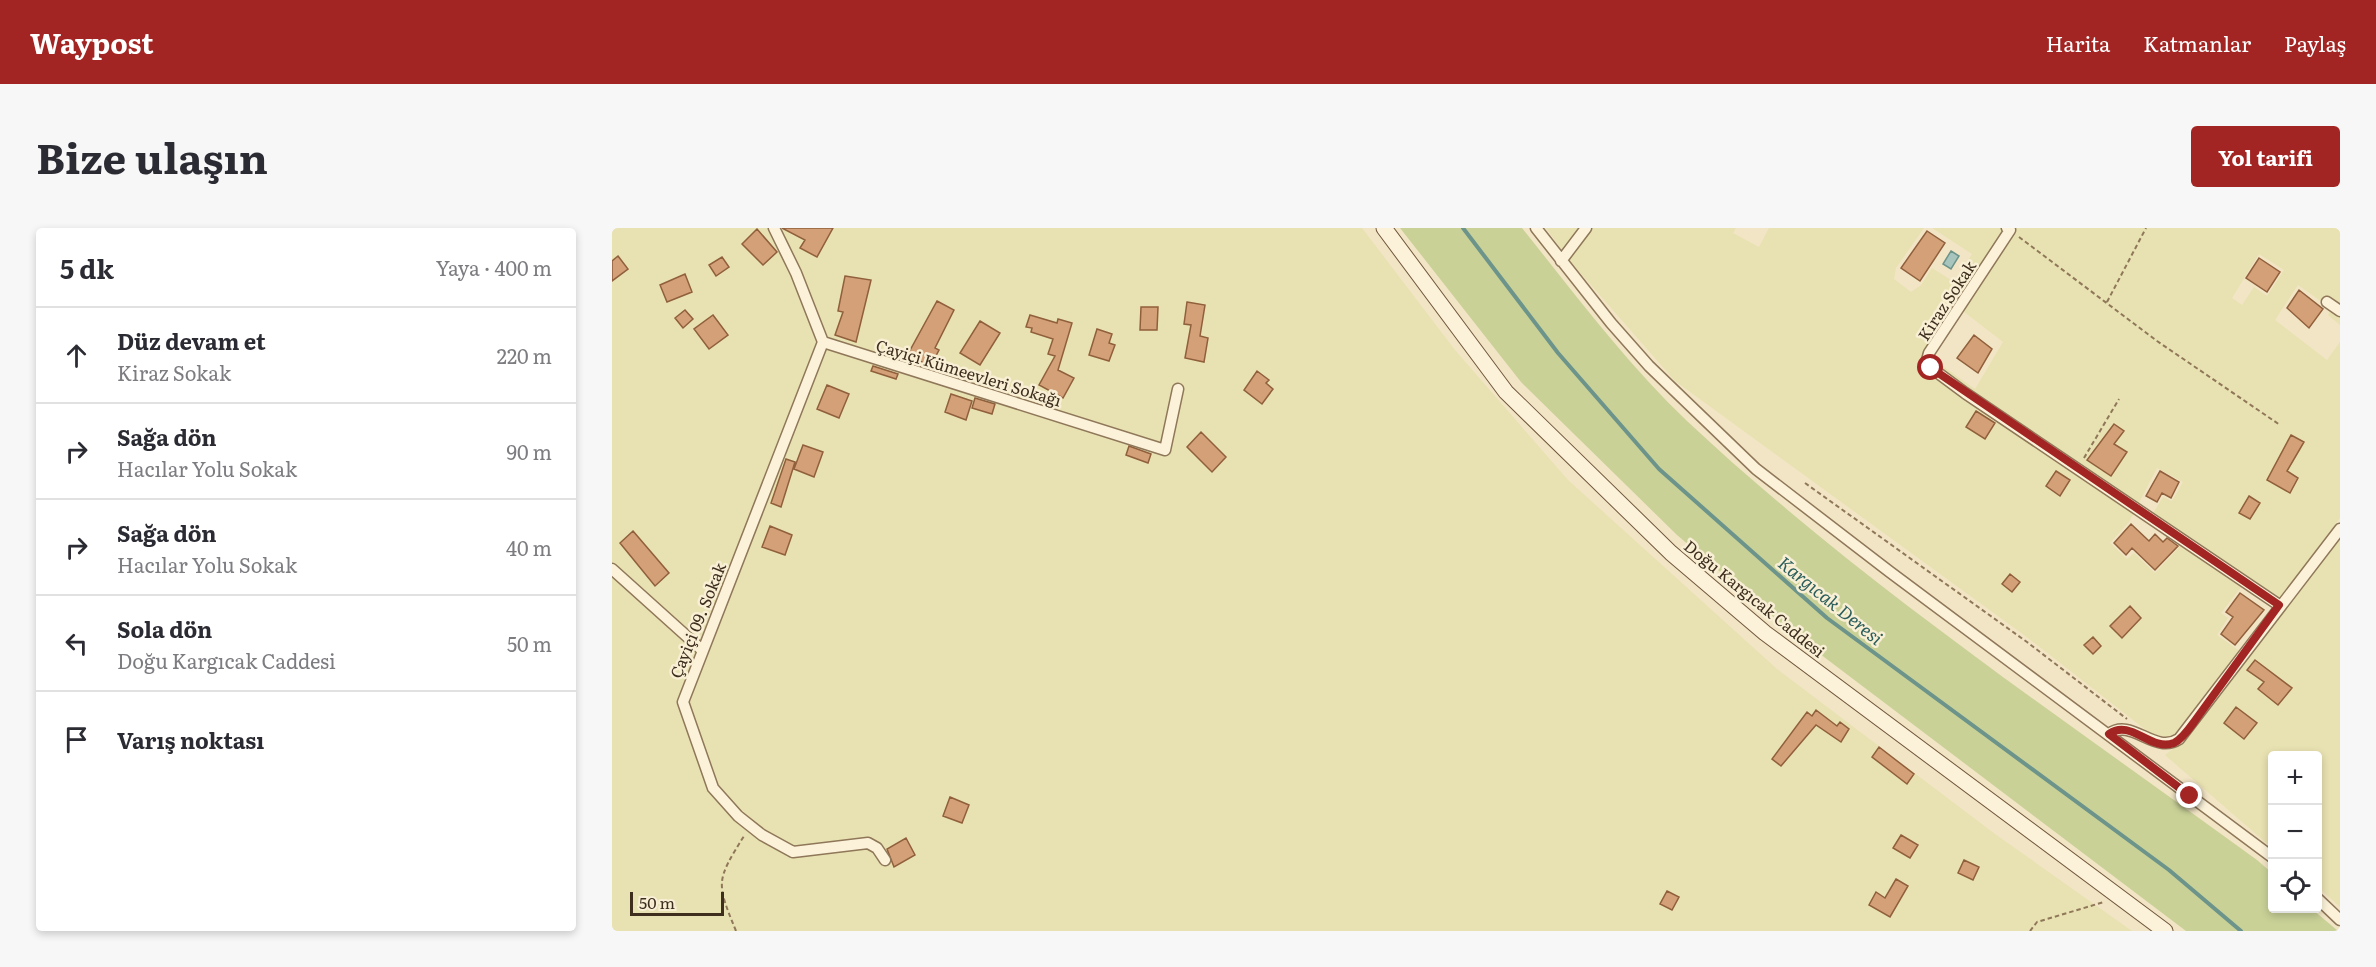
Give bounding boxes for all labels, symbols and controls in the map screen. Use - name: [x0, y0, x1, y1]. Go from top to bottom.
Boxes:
- text: Waypost: [30, 21, 154, 63]
- text: Harita: [2046, 27, 2110, 58]
- text: Katmanlar: [2143, 27, 2251, 58]
- text: Paylaş: [2284, 27, 2346, 58]
- text: Bize ulaşın: [36, 125, 268, 187]
- button: Yol tarifi: [2191, 126, 2340, 187]
- text: 5 dk: [60, 248, 114, 287]
- text: Yaya · 400 m: [436, 252, 552, 282]
- street label: Kiraz Sokak: [1911, 255, 1981, 345]
- text: Düz devam et: [117, 324, 266, 357]
- street label: Çayiçi Kümeevleri Sokağı: [873, 332, 1065, 412]
- icon: ahead: [60, 339, 93, 372]
- text: 220 m: [497, 340, 552, 370]
- route start: [1917, 354, 1943, 380]
- text: Kiraz Sokak: [117, 357, 231, 387]
- text: Sağa dön: [117, 420, 217, 453]
- icon: right: [60, 435, 93, 468]
- text: 90 m: [507, 436, 552, 466]
- text: Hacılar Yolu Sokak: [117, 453, 297, 483]
- text: Sağa dön: [117, 516, 217, 549]
- icon: right: [60, 531, 93, 564]
- text: 40 m: [506, 532, 552, 562]
- street label: Doğu Kargıcak Caddesi: [1679, 534, 1831, 662]
- text: Hacılar Yolu Sokak: [117, 549, 297, 579]
- water label: Kargıcak Deresi: [1773, 549, 1890, 651]
- street label: Çayiçi 09. Sokak: [663, 558, 731, 681]
- text: Sola dön: [117, 612, 212, 645]
- icon: left: [60, 627, 93, 660]
- text: 50 m: [507, 628, 552, 658]
- text: Doğu Kargıcak Caddesi: [117, 645, 336, 675]
- icon: arrive: [60, 723, 93, 756]
- text: Varış noktası: [117, 723, 264, 756]
- map controls: [2268, 751, 2322, 913]
- button: +: [2268, 751, 2322, 805]
- route end: [2176, 782, 2202, 808]
- button: −: [2268, 805, 2322, 859]
- button: locate: [2268, 859, 2322, 913]
- scale bar: [630, 889, 724, 916]
- text: 50 m: [639, 890, 675, 914]

